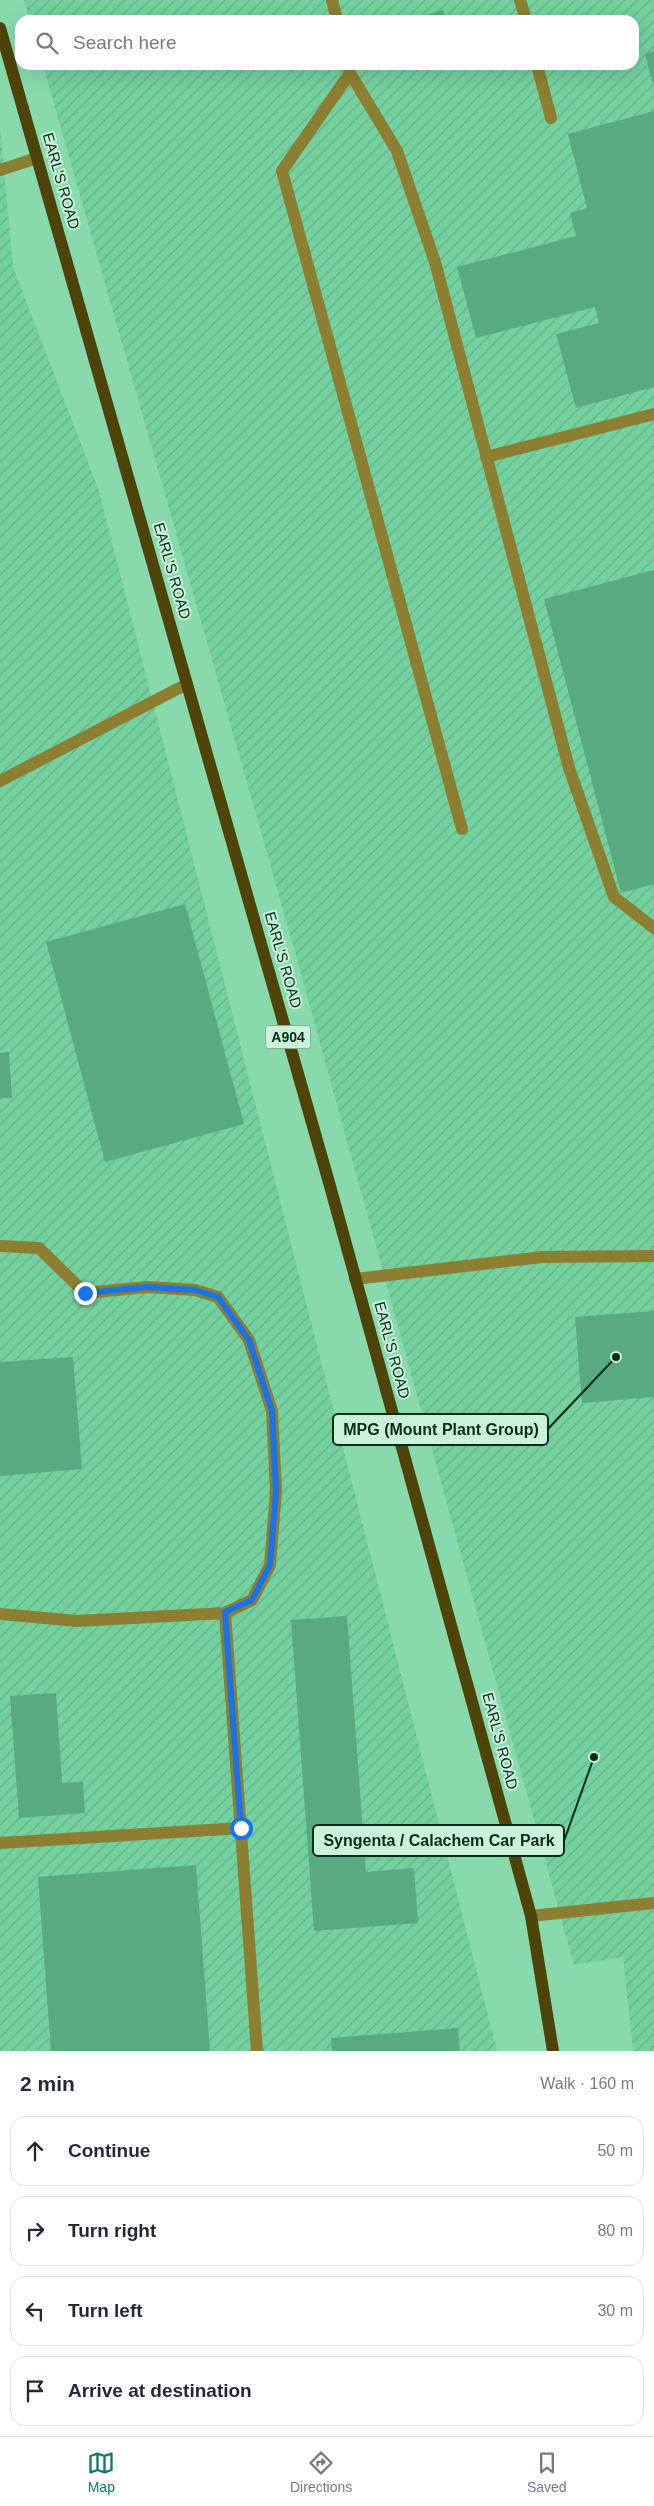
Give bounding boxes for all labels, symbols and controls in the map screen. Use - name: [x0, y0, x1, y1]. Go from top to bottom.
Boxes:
- search box: [15, 15, 639, 70]
- icon: search: [33, 29, 61, 57]
- text: Search here: [73, 32, 177, 53]
- street label: EARL'S ROAD: [40, 131, 83, 231]
- street label: EARL'S ROAD: [151, 521, 194, 621]
- street label: EARL'S ROAD: [262, 910, 305, 1010]
- road number: A904: [266, 1026, 310, 1048]
- route end: [74, 1282, 97, 1305]
- street label: EARL'S ROAD: [371, 1300, 414, 1400]
- callout: MPG (Mount Plant Group): [333, 1414, 548, 1445]
- text: MPG (Mount Plant Group): [343, 1421, 539, 1438]
- street label: EARL'S ROAD: [479, 1691, 522, 1791]
- route start: [230, 1817, 253, 1840]
- callout: Syngenta / Calachem Car Park: [313, 1825, 564, 1856]
- text: Syngenta / Calachem Car Park: [323, 1832, 555, 1849]
- text: 2 min: [20, 2072, 75, 2095]
- text: Walk · 160 m: [540, 2075, 634, 2092]
- icon: ahead: [21, 2137, 49, 2165]
- text: Continue: [68, 2140, 150, 2161]
- text: 50 m: [597, 2142, 633, 2159]
- icon: right: [21, 2217, 49, 2245]
- text: Turn right: [68, 2220, 156, 2241]
- text: 80 m: [597, 2222, 633, 2239]
- icon: left: [21, 2297, 49, 2325]
- text: Turn left: [68, 2300, 143, 2321]
- text: 30 m: [597, 2302, 633, 2319]
- icon: arrive: [21, 2377, 49, 2405]
- text: Arrive at destination: [68, 2380, 252, 2401]
- tab: Map: [87, 2449, 115, 2495]
- tab: Directions: [290, 2449, 352, 2495]
- tab: Saved: [527, 2449, 567, 2495]

